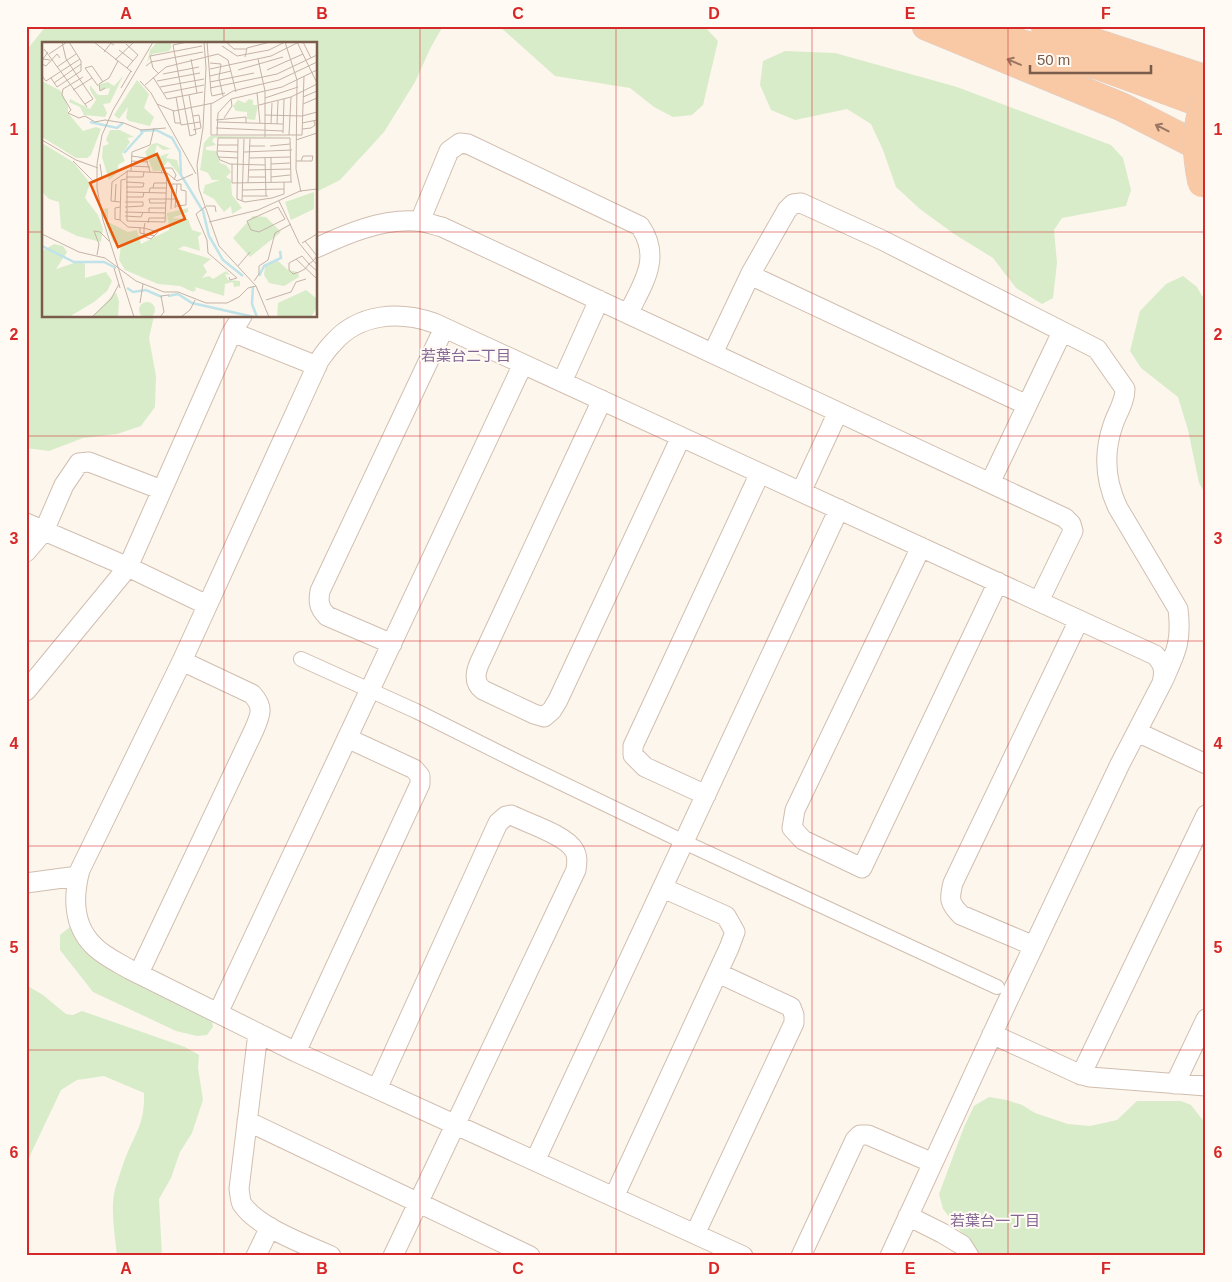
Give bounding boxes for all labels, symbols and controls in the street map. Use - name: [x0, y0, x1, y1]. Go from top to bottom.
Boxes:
- text: A: [120, 5, 132, 22]
- text: B: [316, 5, 328, 22]
- text: C: [512, 5, 524, 22]
- text: D: [708, 5, 720, 22]
- text: E: [905, 5, 916, 22]
- text: F: [1101, 5, 1111, 22]
- inset map: [42, 42, 318, 318]
- scale bar: [1030, 42, 1151, 74]
- text: 50 m: [1037, 51, 1070, 68]
- one-way arrow: [1007, 56, 1022, 66]
- text: 1: [10, 121, 19, 138]
- text: 1: [1214, 121, 1223, 138]
- one-way arrow: [1155, 123, 1170, 132]
- text: 2: [10, 326, 19, 343]
- text: 2: [1214, 326, 1223, 343]
- district label: 若葉台二丁目: [421, 347, 511, 364]
- text: 3: [10, 530, 19, 547]
- text: 3: [1214, 530, 1223, 547]
- text: 4: [10, 735, 19, 752]
- text: 4: [1214, 735, 1223, 752]
- text: 5: [10, 939, 19, 956]
- text: 5: [1214, 939, 1223, 956]
- text: 6: [10, 1144, 19, 1161]
- text: 6: [1214, 1144, 1223, 1161]
- district label: 若葉台一丁目: [950, 1212, 1040, 1229]
- text: A: [120, 1260, 132, 1277]
- text: B: [316, 1260, 328, 1277]
- text: C: [512, 1260, 524, 1277]
- text: D: [708, 1260, 720, 1277]
- text: E: [905, 1260, 916, 1277]
- text: F: [1101, 1260, 1111, 1277]

